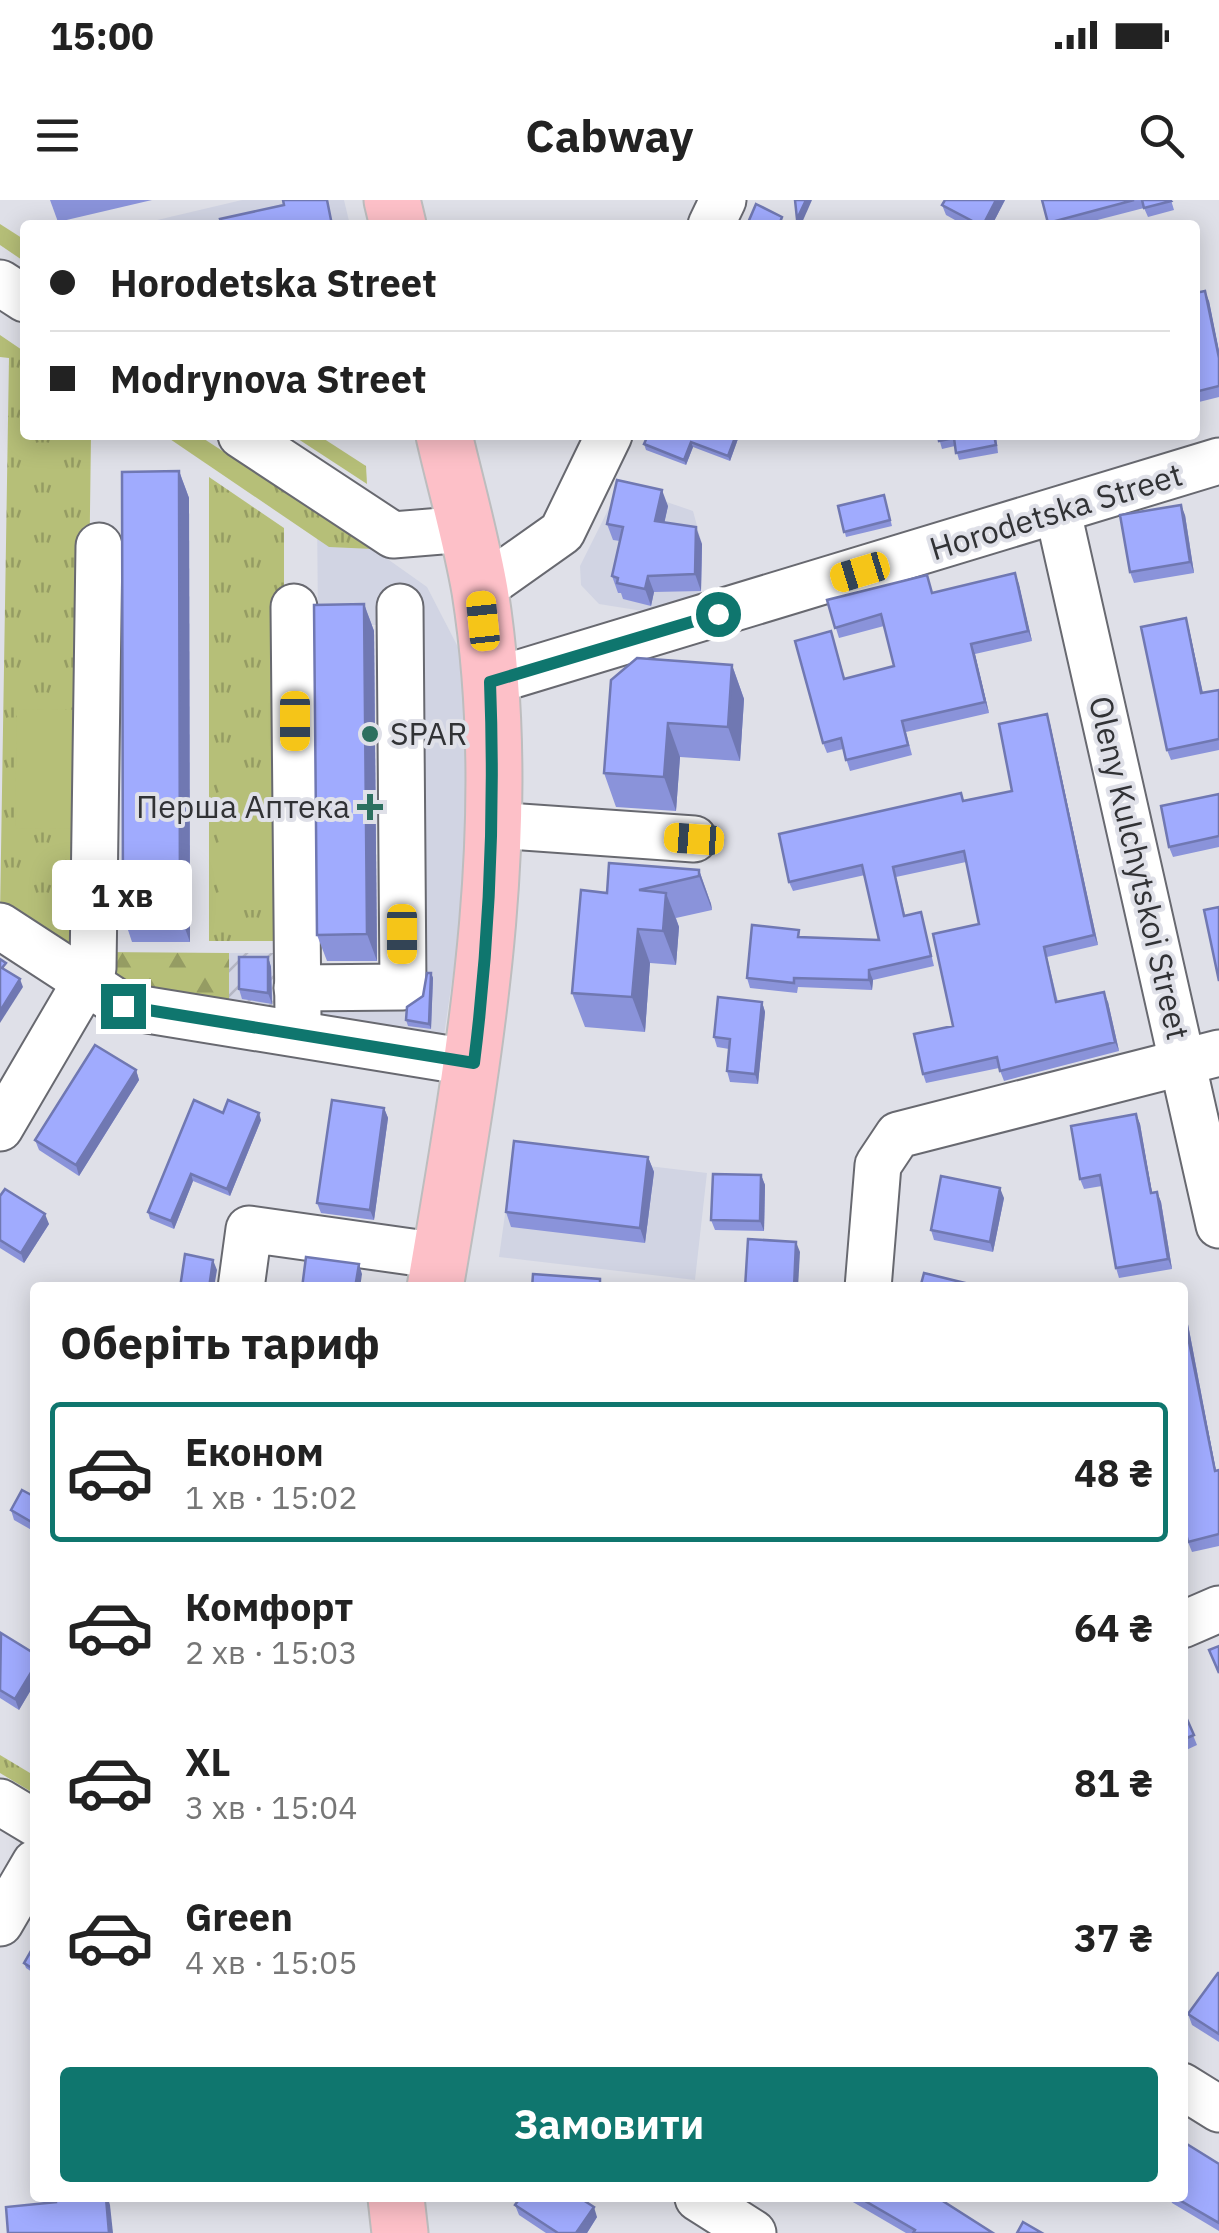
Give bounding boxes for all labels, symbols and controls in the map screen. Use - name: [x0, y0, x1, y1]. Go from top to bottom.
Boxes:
- text: 15:00: [50, 11, 154, 60]
- text: Cabway: [525, 106, 694, 164]
- icon: menu: [30, 108, 85, 163]
- icon: search: [1134, 108, 1189, 163]
- text: Horodetska Street: [110, 258, 437, 307]
- text: Modrynova Street: [110, 354, 427, 403]
- street label: Horodetska Street: [924, 453, 1187, 569]
- car: [827, 549, 893, 595]
- car: [465, 590, 501, 652]
- route start: [696, 592, 741, 637]
- car: [280, 691, 310, 751]
- street label: Oleny Kulchytskoi Street: [1080, 692, 1200, 1044]
- place label: SPAR: [390, 712, 468, 754]
- marker: SPAR: [359, 723, 381, 745]
- place label: Перша Аптека: [136, 785, 350, 827]
- marker: Перша Аптека: [359, 796, 381, 818]
- car: [663, 822, 725, 856]
- callout: 1 хв: [53, 861, 193, 931]
- text: 1 хв: [90, 874, 154, 916]
- car: [387, 904, 417, 964]
- route end: [101, 984, 146, 1029]
- text: Оберіть тариф: [60, 1313, 380, 1371]
- icon: car: [65, 1427, 155, 1517]
- text: Економ: [185, 1427, 324, 1476]
- text: 48 ₴: [1074, 1448, 1153, 1497]
- text: 1 хв · 15:02: [185, 1476, 358, 1518]
- icon: car: [65, 1582, 155, 1672]
- text: Комфорт: [185, 1582, 353, 1631]
- text: 64 ₴: [1074, 1603, 1153, 1652]
- text: 2 хв · 15:03: [185, 1631, 358, 1673]
- icon: car: [65, 1737, 155, 1827]
- text: XL: [185, 1737, 231, 1786]
- text: 81 ₴: [1074, 1758, 1153, 1807]
- text: 3 хв · 15:04: [185, 1786, 358, 1828]
- icon: car: [65, 1892, 155, 1982]
- text: Green: [185, 1892, 293, 1941]
- text: 37 ₴: [1074, 1913, 1153, 1962]
- text: 4 хв · 15:05: [185, 1941, 358, 1983]
- button: Замовити: [60, 2067, 1158, 2182]

